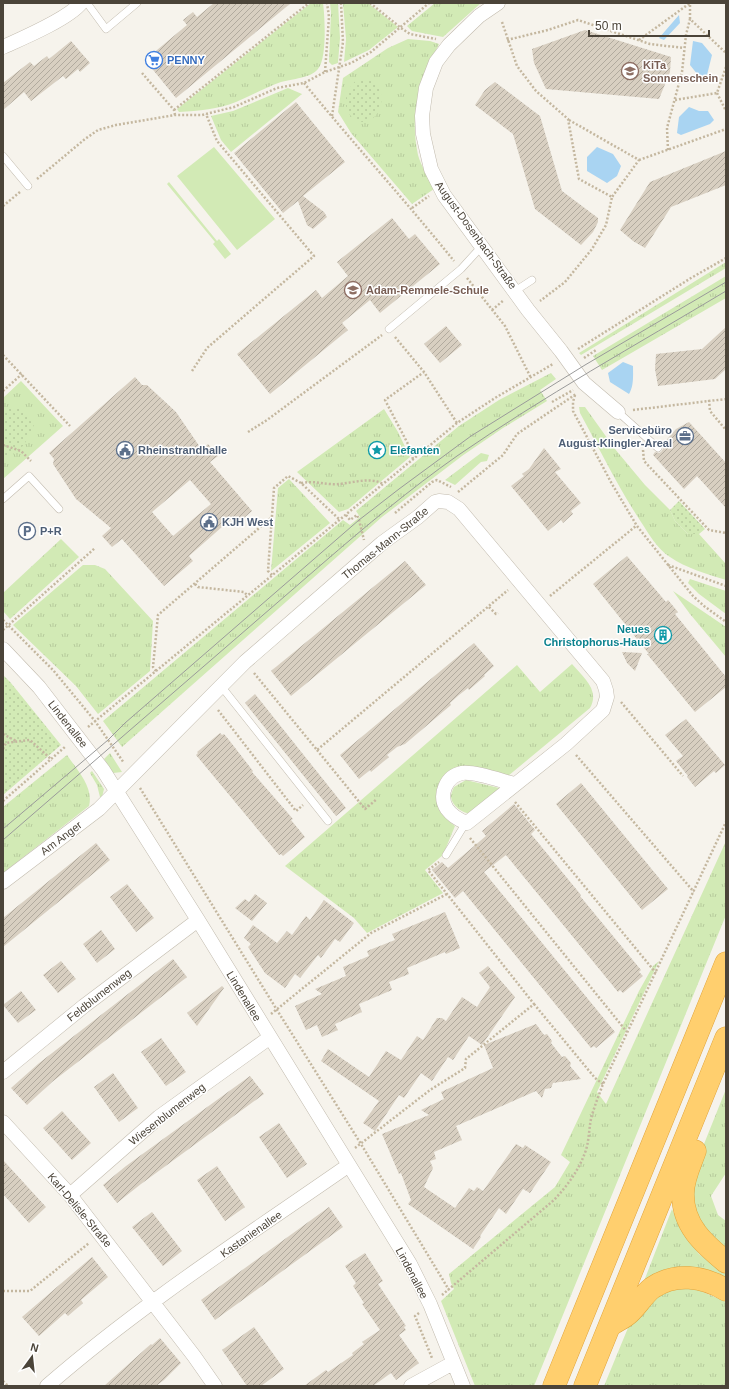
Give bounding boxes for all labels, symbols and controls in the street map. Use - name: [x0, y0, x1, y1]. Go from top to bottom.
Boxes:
- scale bar: [589, 12, 709, 38]
- text: 50 m: [595, 19, 622, 33]
- supermarket icon: PENNY: [144, 50, 164, 70]
- place label: PENNY: [167, 54, 206, 66]
- place label: KiTa Sonnenschein: [643, 59, 718, 84]
- school or university icon: KiTa Sonnenschein: [620, 61, 640, 81]
- street label: August-Dosenbach-Straße: [433, 179, 519, 291]
- school or university icon: Adam-Remmele-Schule: [343, 280, 363, 300]
- place label: Adam-Remmele-Schule: [366, 284, 489, 296]
- place label: Servicebüro August-Klingler-Areal: [558, 424, 672, 449]
- office icon: Servicebüro August-Klingler-Areal: [675, 426, 695, 446]
- public building icon: Rheinstrandhalle: [115, 440, 135, 460]
- place icon: Elefanten: [367, 440, 387, 460]
- place label: Rheinstrandhalle: [138, 444, 227, 456]
- place label: Elefanten: [390, 444, 440, 456]
- street label: Thomas-Mann-Straße: [339, 504, 431, 582]
- public building icon: KJH West: [199, 512, 219, 532]
- place label: KJH West: [222, 516, 273, 528]
- parking icon: P+R: [17, 521, 37, 541]
- place label: P+R: [40, 525, 62, 537]
- place label: Neues Christophorus-Haus: [544, 623, 650, 648]
- building icon: Neues Christophorus-Haus: [653, 625, 673, 645]
- street label: Lindenallee: [46, 698, 90, 750]
- street label: Am Anger: [38, 818, 84, 857]
- street label: Feldblumenweg: [65, 966, 133, 1024]
- street label: Lindenallee: [224, 969, 264, 1023]
- street label: Wiesenblumenweg: [127, 1081, 207, 1147]
- street label: Karl-Delisle-Straße: [46, 1171, 114, 1249]
- street label: Kastanienallee: [218, 1208, 284, 1260]
- street label: Lindenallee: [393, 1245, 431, 1301]
- north arrow: [12, 1337, 52, 1377]
- text: N: [29, 1341, 40, 1354]

